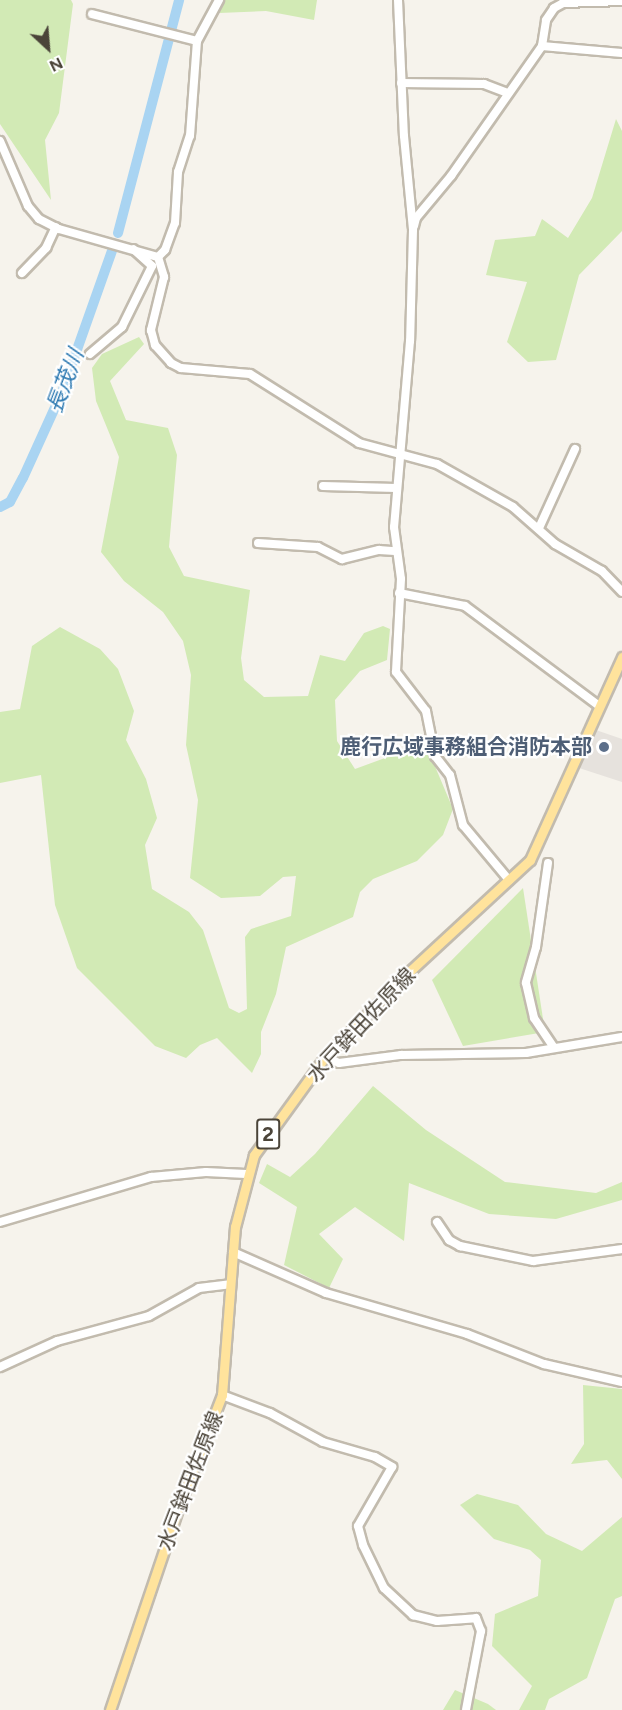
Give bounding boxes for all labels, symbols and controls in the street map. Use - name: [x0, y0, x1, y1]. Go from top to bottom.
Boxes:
- north arrow: [18, 18, 78, 78]
- text: N: [46, 53, 66, 76]
- water label: 長茂川: [41, 345, 89, 417]
- place label: 鹿行広域事務組合消防本部: [340, 734, 592, 760]
- marker: 鹿行広域事務組合消防本部: [597, 740, 611, 754]
- street label: 水戸鉾田佐原線: [302, 963, 420, 1087]
- road number: 2: [256, 1117, 280, 1151]
- street label: 水戸鉾田佐原線: [152, 1408, 228, 1554]

